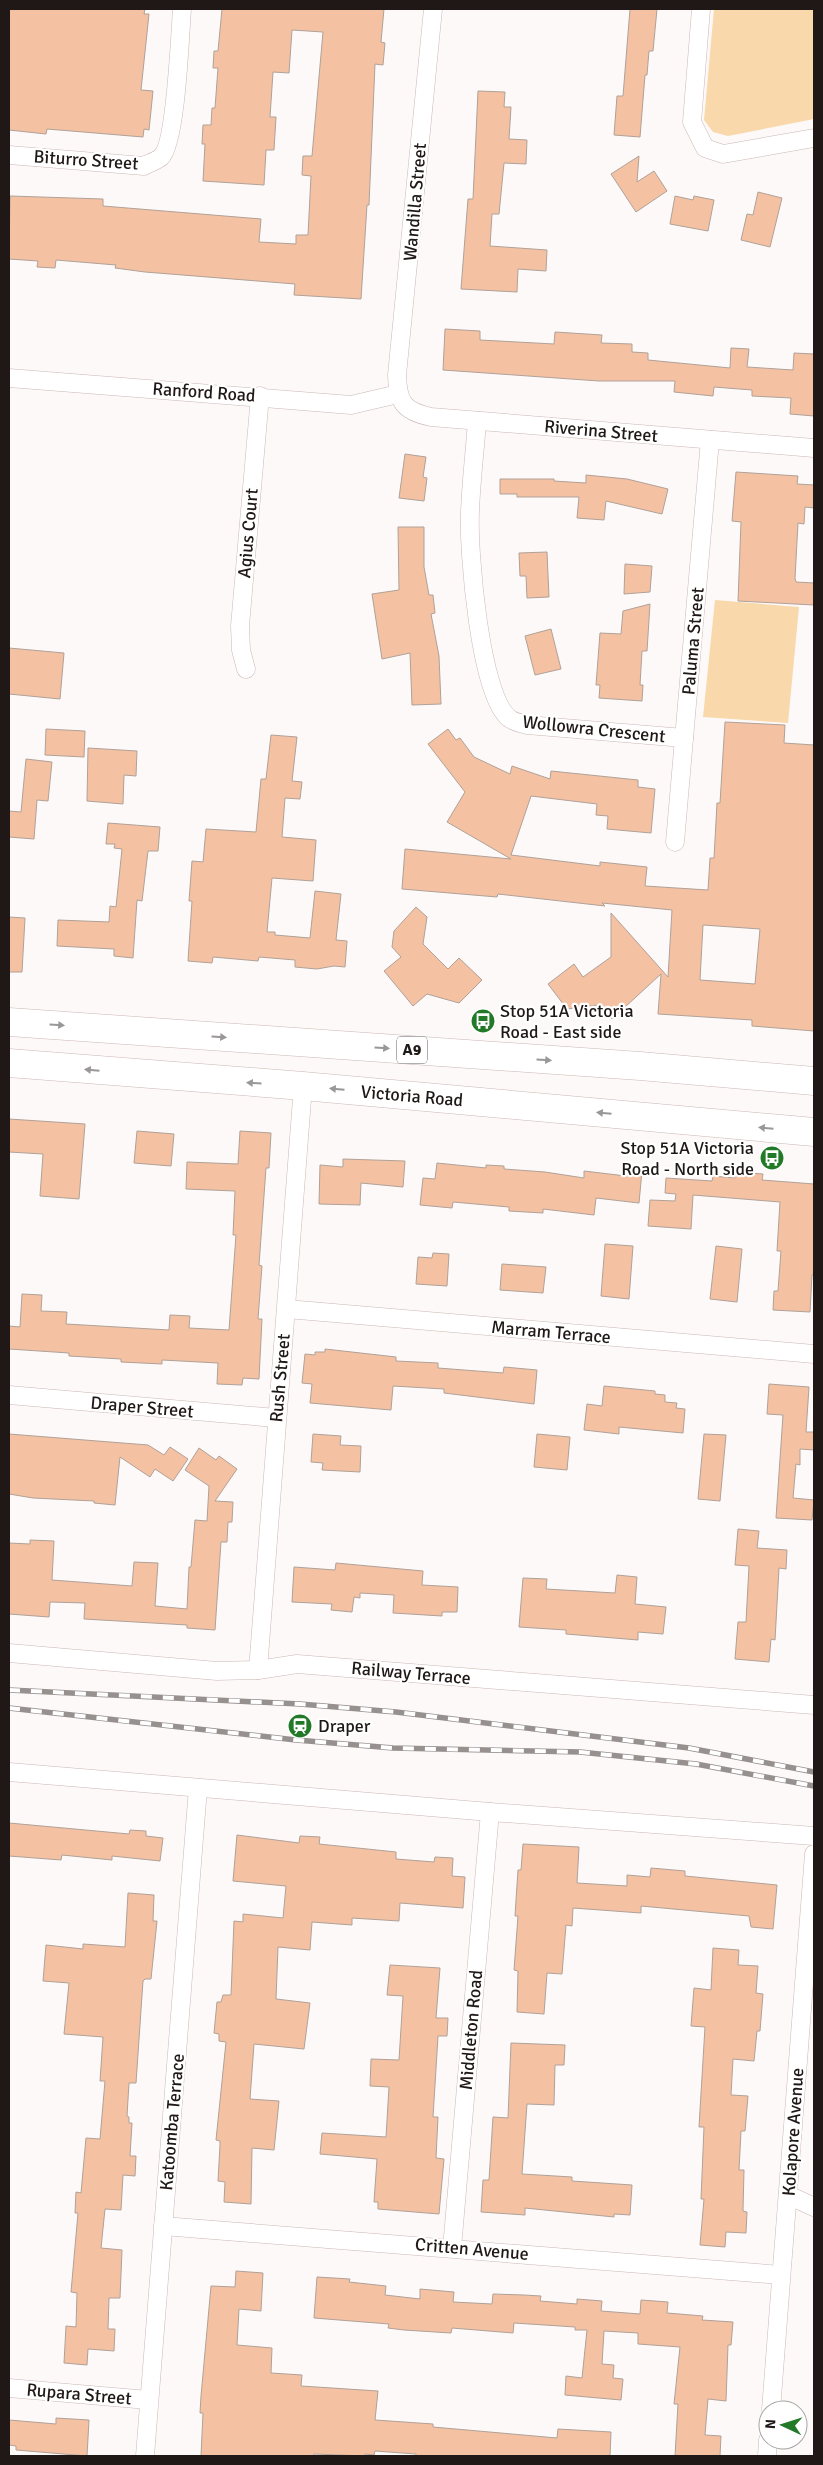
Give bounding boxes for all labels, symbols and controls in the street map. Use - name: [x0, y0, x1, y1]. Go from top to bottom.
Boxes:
- street label: Wandilla Street: [399, 142, 431, 262]
- street label: Biturro Street: [33, 145, 139, 175]
- street label: Ranford Road: [152, 377, 256, 407]
- street label: Riverina Street: [543, 415, 659, 447]
- street label: Agius Court: [233, 487, 263, 579]
- street label: Paluma Street: [677, 586, 709, 696]
- street label: Wollowra Crescent: [521, 711, 667, 747]
- place label: Stop 51A Victoria Road - East side: [500, 1000, 634, 1043]
- bus stop icon: Stop 51A Victoria Road - East side: [470, 1008, 496, 1034]
- one-way arrow: [50, 1022, 66, 1030]
- one-way arrow: [212, 1033, 228, 1041]
- road number: A9: [397, 1036, 427, 1064]
- one-way arrow: [374, 1044, 390, 1052]
- one-way arrow: [536, 1056, 552, 1064]
- one-way arrow: [84, 1066, 100, 1074]
- one-way arrow: [246, 1078, 262, 1086]
- street label: Victoria Road: [360, 1081, 464, 1111]
- one-way arrow: [329, 1085, 345, 1093]
- one-way arrow: [596, 1109, 612, 1117]
- one-way arrow: [757, 1124, 773, 1132]
- place label: Stop 51A Victoria Road - North side: [620, 1137, 754, 1180]
- bus stop icon: Stop 51A Victoria Road - North side: [759, 1145, 785, 1171]
- street label: Marram Terrace: [490, 1316, 612, 1348]
- street label: Rush Street: [265, 1333, 295, 1423]
- street label: Draper Street: [90, 1392, 194, 1422]
- street label: Railway Terrace: [350, 1657, 472, 1689]
- station icon: Draper: [287, 1713, 313, 1739]
- place label: Draper: [318, 1715, 371, 1737]
- street label: Middleton Road: [455, 1969, 487, 2091]
- street label: Katoomba Terrace: [155, 2053, 189, 2191]
- street label: Kolapore Avenue: [778, 2067, 808, 2197]
- street label: Critten Avenue: [414, 2233, 530, 2265]
- street label: Rupara Street: [26, 2378, 132, 2410]
- north arrow: [758, 2400, 808, 2450]
- text: N: [762, 2419, 779, 2430]

